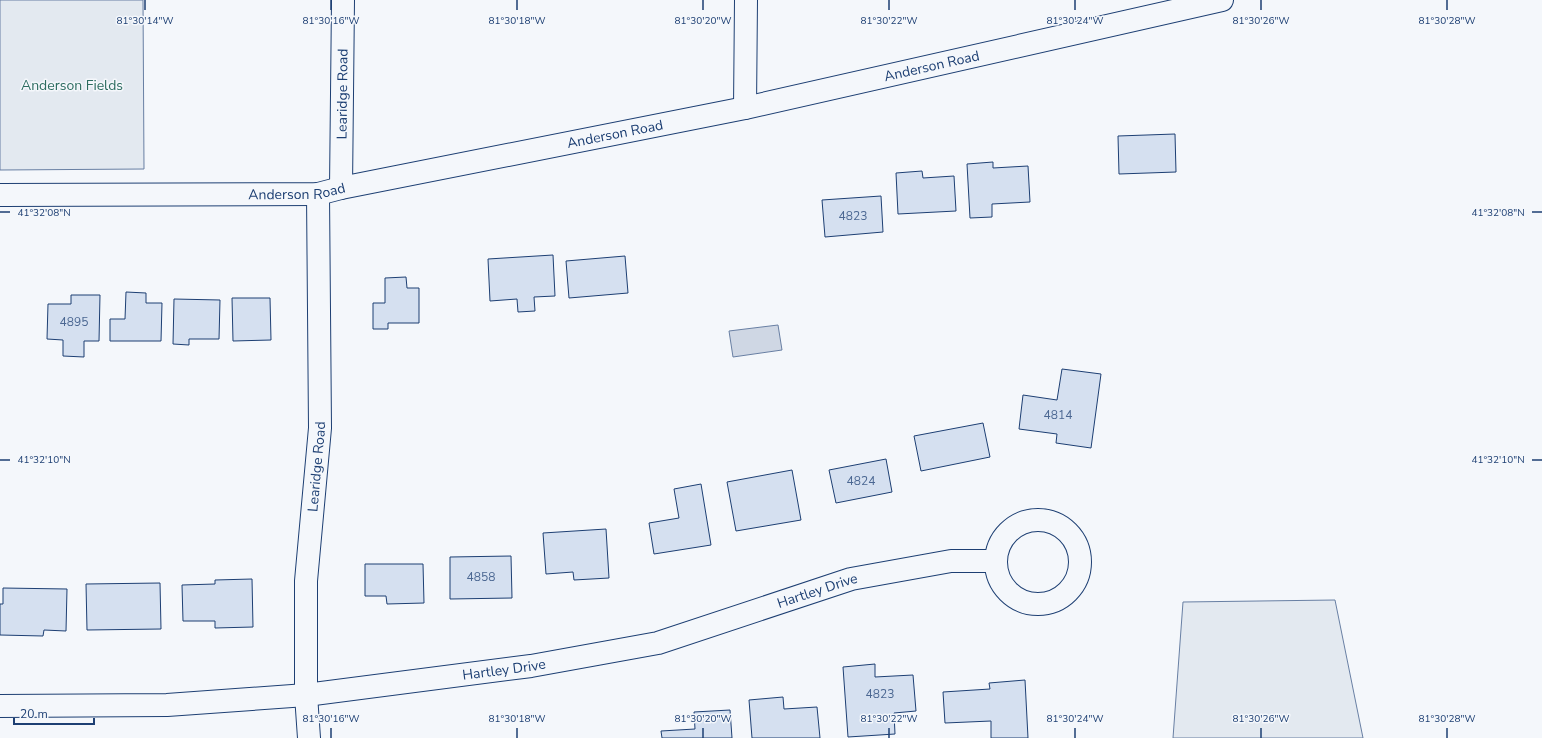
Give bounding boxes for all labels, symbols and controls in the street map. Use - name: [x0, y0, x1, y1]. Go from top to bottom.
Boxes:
- text: 81°30'14"W: [117, 14, 173, 28]
- text: 81°30'16"W: [303, 14, 359, 28]
- text: 81°30'18"W: [489, 14, 545, 28]
- text: 81°30'20"W: [675, 14, 731, 28]
- text: 81°30'22"W: [861, 14, 917, 28]
- text: 81°30'24"W: [1047, 14, 1103, 28]
- text: 81°30'26"W: [1233, 14, 1289, 28]
- text: 81°30'28"W: [1419, 14, 1475, 28]
- street label: Anderson Road: [882, 46, 981, 86]
- street label: Learidge Road: [332, 49, 352, 139]
- park label: Anderson Fields: [21, 76, 123, 95]
- street label: Anderson Road: [565, 115, 665, 153]
- street label: Anderson Road: [248, 178, 347, 204]
- text: 41°32'08"N: [17, 206, 71, 220]
- text: 41°32'08"N: [1471, 206, 1525, 220]
- house number: 4823: [839, 208, 867, 224]
- house number: 4895: [60, 314, 88, 330]
- house number: 4814: [1044, 407, 1072, 423]
- street label: Learidge Road: [303, 421, 330, 513]
- text: 41°32'10"N: [17, 453, 71, 467]
- text: 41°32'10"N: [1471, 453, 1525, 467]
- house number: 4824: [847, 473, 875, 489]
- house number: 4858: [467, 569, 495, 585]
- street label: Hartley Drive: [774, 569, 859, 612]
- street label: Hartley Drive: [461, 654, 547, 684]
- house number: 4823: [866, 686, 894, 702]
- scale bar: [14, 700, 94, 726]
- text: 20 m: [20, 706, 48, 722]
- text: 81°30'16"W: [303, 712, 359, 726]
- text: 81°30'18"W: [489, 712, 545, 726]
- text: 81°30'20"W: [675, 712, 731, 726]
- text: 81°30'22"W: [861, 712, 917, 726]
- text: 81°30'24"W: [1047, 712, 1103, 726]
- text: 81°30'26"W: [1233, 712, 1289, 726]
- text: 81°30'28"W: [1419, 712, 1475, 726]

